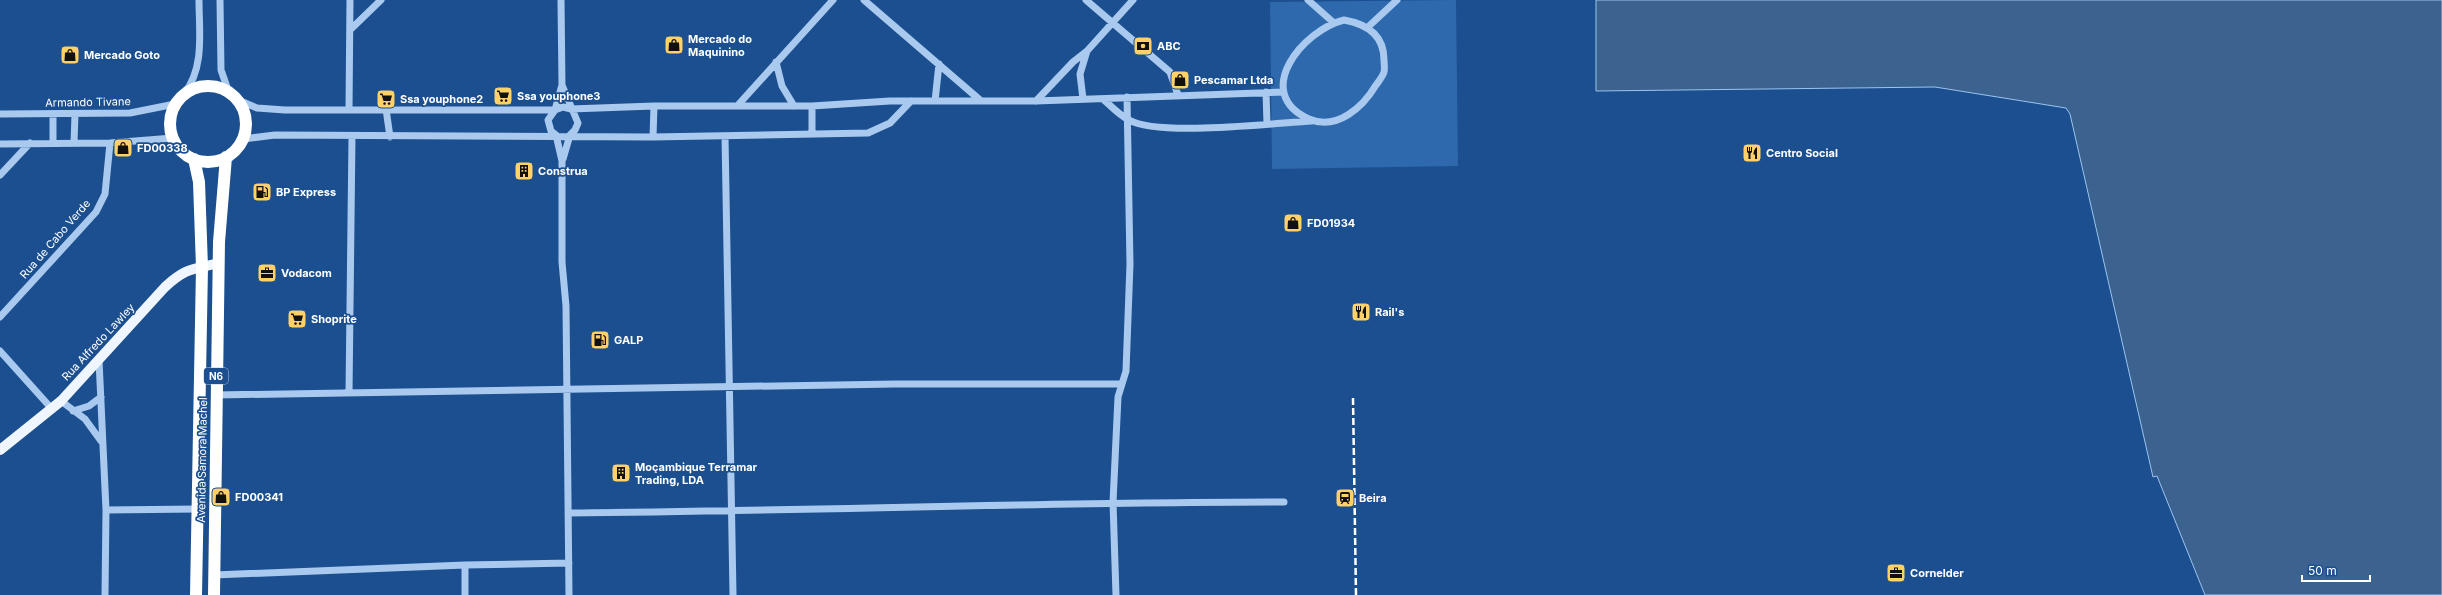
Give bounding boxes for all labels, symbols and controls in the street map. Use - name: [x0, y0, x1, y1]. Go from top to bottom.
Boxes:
- place label: Mercado do Maquinino: [688, 32, 752, 59]
- shop icon: Mercado do Maquinino: [663, 34, 685, 56]
- bank icon: ABC: [1132, 35, 1154, 57]
- place label: ABC: [1157, 39, 1181, 53]
- shop icon: Mercado Goto: [59, 44, 81, 66]
- place label: Mercado Goto: [84, 48, 160, 62]
- shop icon: Pescamar Ltda: [1169, 69, 1191, 91]
- place label: Pescamar Ltda: [1194, 73, 1273, 87]
- supermarket icon: Ssa youphone3: [492, 85, 514, 107]
- supermarket icon: Ssa youphone2: [375, 88, 397, 110]
- place label: Ssa youphone3: [517, 89, 600, 103]
- place label: Ssa youphone2: [400, 92, 483, 106]
- street label: Armando Tivane: [45, 94, 131, 110]
- shop icon: FD00338: [112, 137, 134, 159]
- place label: FD00338: [137, 141, 188, 155]
- restaurant icon: Centro Social: [1741, 142, 1763, 164]
- place label: Centro Social: [1766, 146, 1838, 160]
- building icon: Construa: [513, 160, 535, 182]
- place label: Construa: [538, 164, 588, 178]
- fuel station icon: BP Express: [251, 181, 273, 203]
- place label: BP Express: [276, 185, 336, 199]
- street label: Rua de Cabo Verde: [17, 197, 93, 281]
- shop icon: FD01934: [1282, 212, 1304, 234]
- place label: FD01934: [1307, 216, 1355, 230]
- office icon: Vodacom: [256, 262, 278, 284]
- place label: Vodacom: [281, 266, 332, 280]
- street label: Rua Alfredo Lawley: [59, 301, 137, 383]
- restaurant icon: Rail's: [1350, 301, 1372, 323]
- place label: Rail's: [1375, 305, 1404, 319]
- supermarket icon: Shoprite: [286, 308, 308, 330]
- place label: Shoprite: [311, 312, 357, 326]
- fuel station icon: GALP: [589, 329, 611, 351]
- place label: GALP: [614, 333, 643, 347]
- road number: N6: [204, 368, 228, 384]
- street label: Avenida Samora Machel: [194, 397, 210, 523]
- place label: Moçambique Terramar Trading, LDA: [635, 460, 758, 487]
- building icon: Moçambique Terramar Trading, LDA: [610, 462, 632, 484]
- shop icon: FD00341: [210, 486, 232, 508]
- station icon: Beira: [1334, 487, 1356, 509]
- place label: FD00341: [235, 490, 283, 504]
- place label: Beira: [1359, 491, 1387, 505]
- scale bar: [2302, 557, 2370, 583]
- office icon: Cornelder: [1885, 562, 1907, 584]
- text: 50 m: [2308, 563, 2337, 578]
- place label: Cornelder: [1910, 566, 1964, 580]

